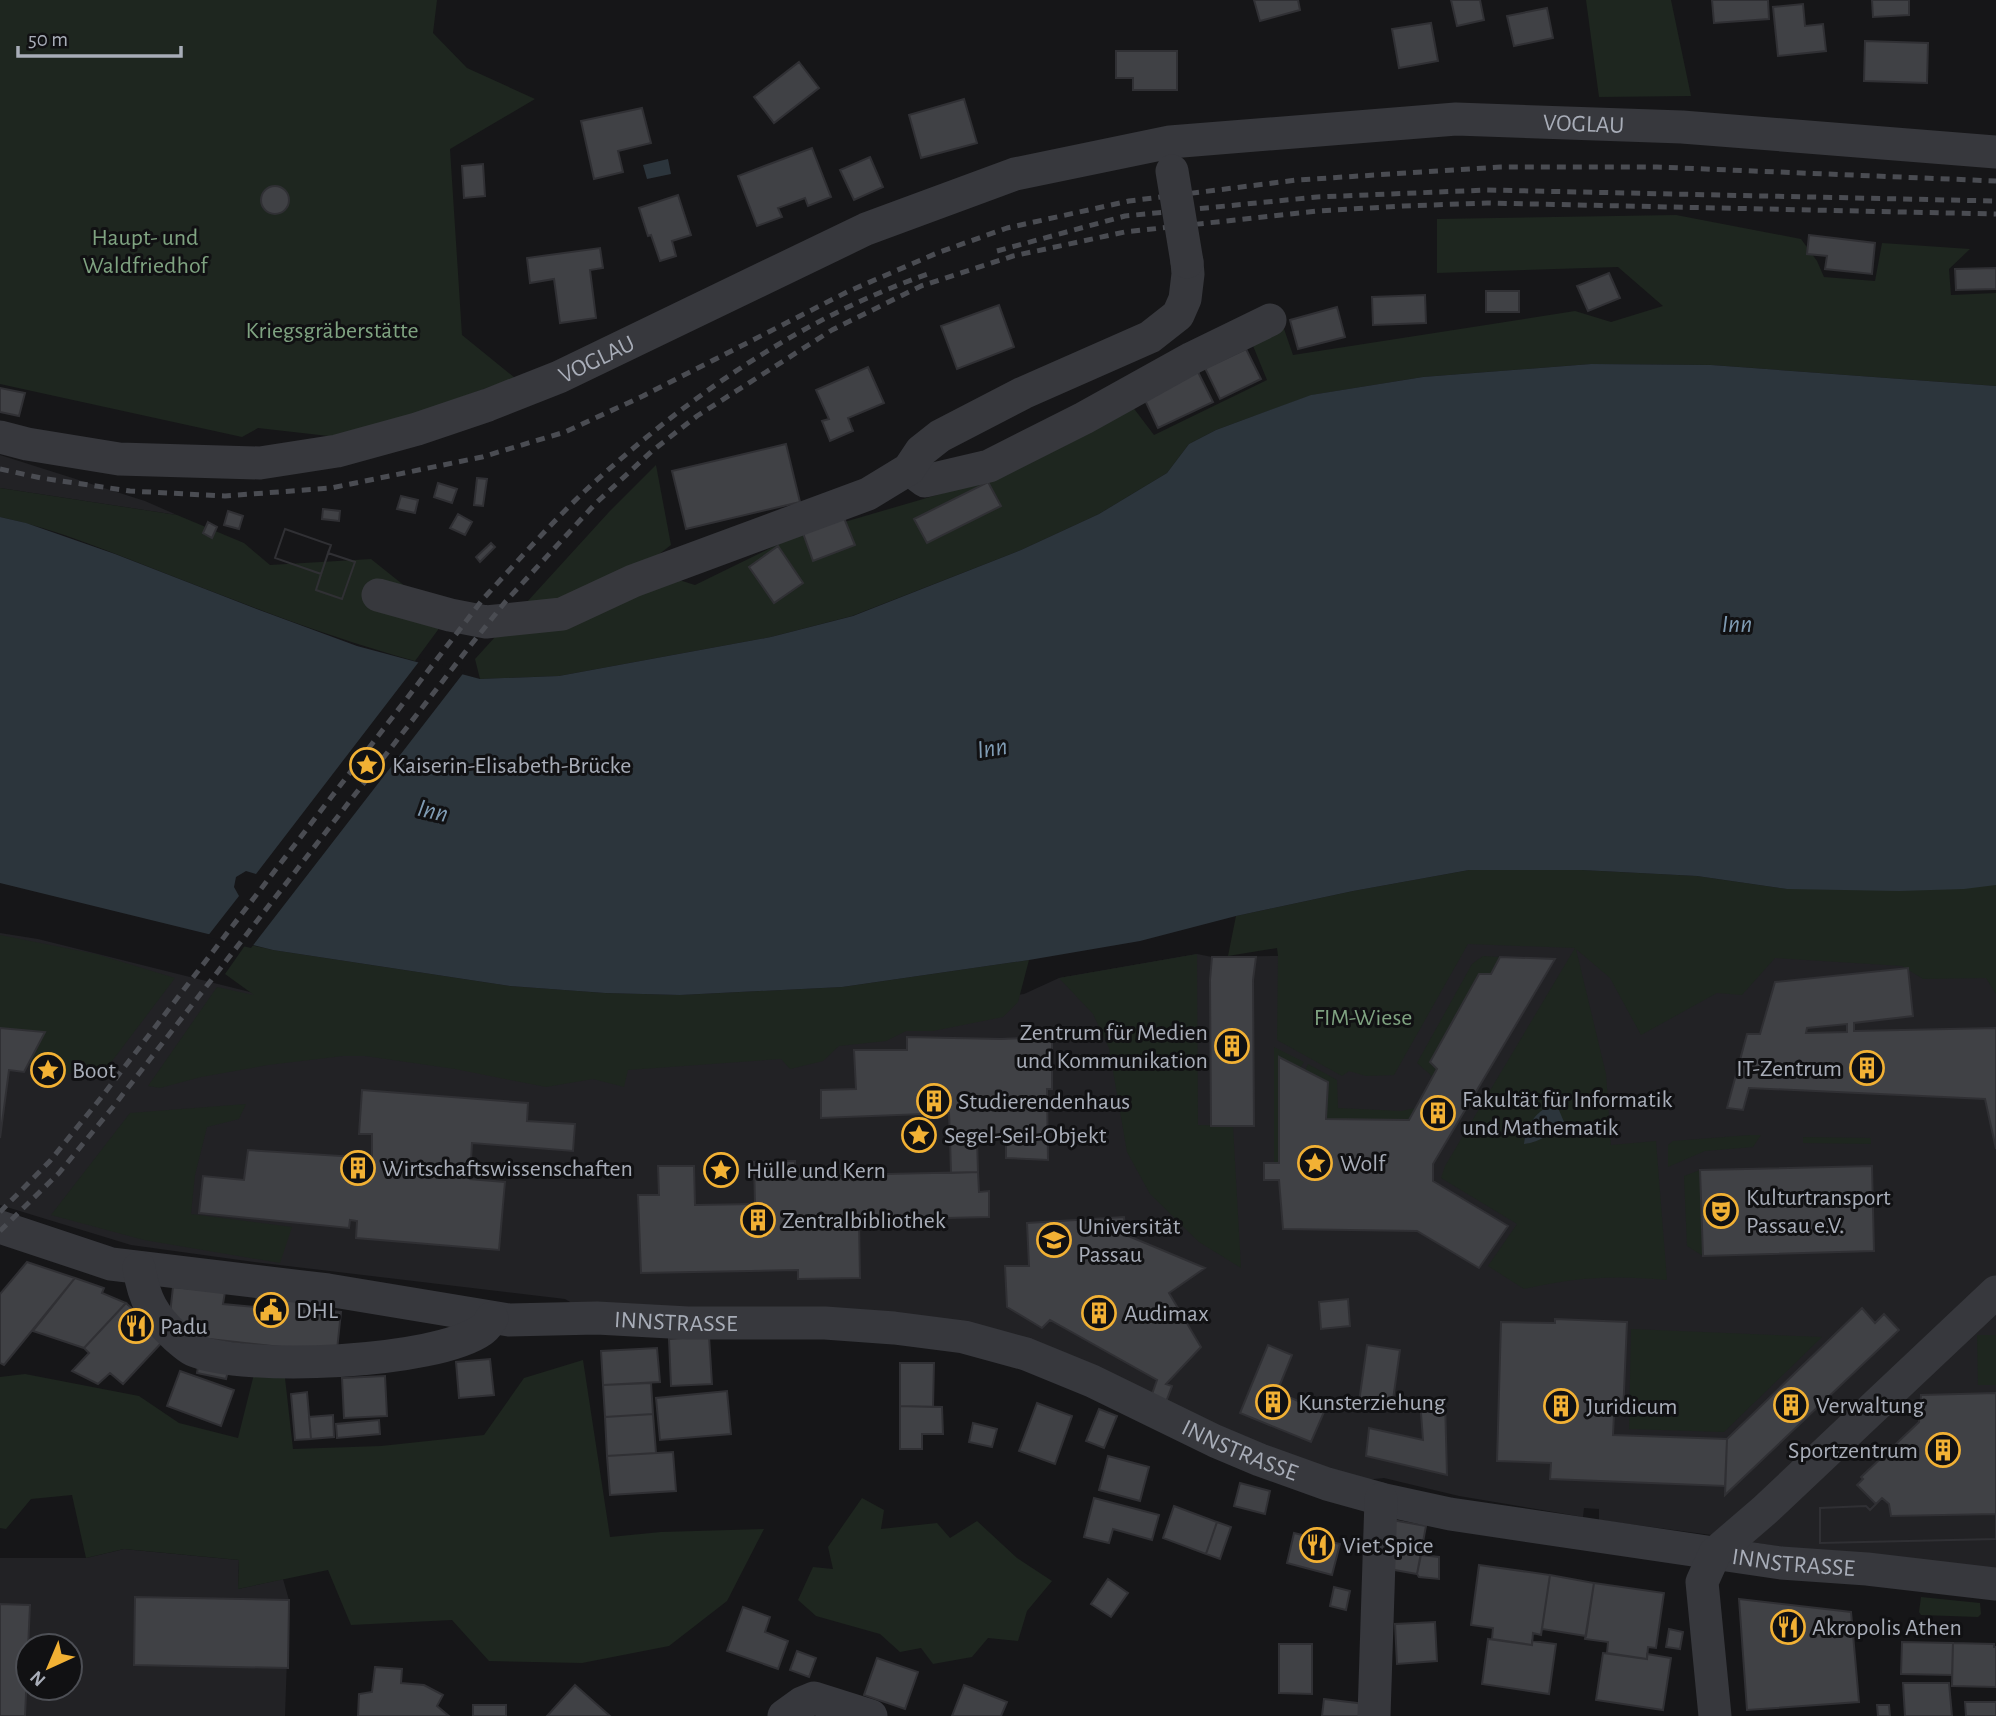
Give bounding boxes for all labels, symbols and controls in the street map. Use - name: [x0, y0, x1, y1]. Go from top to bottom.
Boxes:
- scale bar: [18, 14, 180, 58]
- text: 50 m: [28, 29, 68, 50]
- street label: VOGLAU: [1543, 111, 1625, 138]
- park label: Haupt- und Waldfriedhof: [83, 226, 209, 278]
- park label: Kriegsgräberstätte: [246, 319, 418, 343]
- street label: VOGLAU: [555, 331, 639, 388]
- water label: Inn: [1722, 611, 1752, 637]
- water label: Inn: [975, 733, 1009, 763]
- place icon: Kaiserin-Elisabeth-Brücke: [348, 746, 386, 784]
- place label: Kaiserin-Elisabeth-Brücke: [392, 754, 631, 778]
- water label: Inn: [415, 795, 451, 827]
- park label: FIM-Wiese: [1314, 1006, 1412, 1030]
- place label: Zentrum für Medien und Kommunikation: [1016, 1021, 1208, 1073]
- building icon: Zentrum für Medien und Kommunikation: [1213, 1027, 1251, 1065]
- building icon: IT-Zentrum: [1848, 1049, 1886, 1087]
- place icon: Boot: [29, 1051, 67, 1089]
- place label: IT-Zentrum: [1736, 1057, 1842, 1081]
- place label: Boot: [72, 1059, 116, 1083]
- building icon: Studierendenhaus: [915, 1082, 953, 1120]
- place label: Fakultät für Informatik und Mathematik: [1462, 1088, 1672, 1140]
- place label: Studierendenhaus: [958, 1090, 1130, 1114]
- building icon: Fakultät für Informatik und Mathematik: [1419, 1094, 1457, 1132]
- place icon: Segel-Seil-Objekt: [900, 1116, 938, 1154]
- place label: Segel-Seil-Objekt: [944, 1124, 1107, 1148]
- place icon: Wolf: [1296, 1144, 1334, 1182]
- building icon: Wirtschaftswissenschaften: [339, 1149, 377, 1187]
- place icon: Hülle und Kern: [702, 1151, 740, 1189]
- place label: Wolf: [1340, 1152, 1387, 1176]
- place label: Wirtschaftswissenschaften: [382, 1157, 633, 1181]
- place label: Hülle und Kern: [746, 1159, 886, 1183]
- place label: Kulturtransport Passau e.V.: [1746, 1186, 1891, 1238]
- theatre icon: Kulturtransport Passau e.V.: [1702, 1192, 1740, 1230]
- building icon: Zentralbibliothek: [739, 1201, 777, 1239]
- place label: Zentralbibliothek: [782, 1209, 946, 1233]
- place label: Universität Passau: [1078, 1215, 1181, 1267]
- school or university icon: Universität Passau: [1035, 1221, 1073, 1259]
- public building icon: DHL: [252, 1291, 290, 1329]
- building icon: Audimax: [1080, 1294, 1118, 1332]
- place label: DHL: [296, 1299, 338, 1323]
- place label: Audimax: [1124, 1302, 1209, 1326]
- restaurant icon: Padu: [117, 1307, 155, 1345]
- street label: INNSTRASSE: [614, 1308, 738, 1336]
- place label: Padu: [160, 1315, 208, 1339]
- building icon: Kunsterziehung: [1254, 1383, 1292, 1421]
- building icon: Verwaltung: [1772, 1386, 1810, 1424]
- building icon: Juridicum: [1542, 1387, 1580, 1425]
- place label: Kunsterziehung: [1298, 1391, 1446, 1415]
- place label: Verwaltung: [1816, 1394, 1924, 1418]
- place label: Juridicum: [1586, 1395, 1677, 1419]
- street label: INNSTRASSE: [1178, 1416, 1301, 1486]
- building icon: Sportzentrum: [1924, 1431, 1962, 1469]
- place label: Sportzentrum: [1788, 1439, 1918, 1463]
- restaurant icon: Viet Spice: [1298, 1526, 1336, 1564]
- place label: Viet Spice: [1342, 1534, 1434, 1558]
- street label: INNSTRASSE: [1730, 1545, 1856, 1581]
- restaurant icon: Akropolis Athen: [1769, 1608, 1807, 1646]
- place label: Akropolis Athen: [1812, 1616, 1962, 1640]
- north arrow: [14, 1632, 84, 1702]
- text: N: [27, 1667, 50, 1690]

